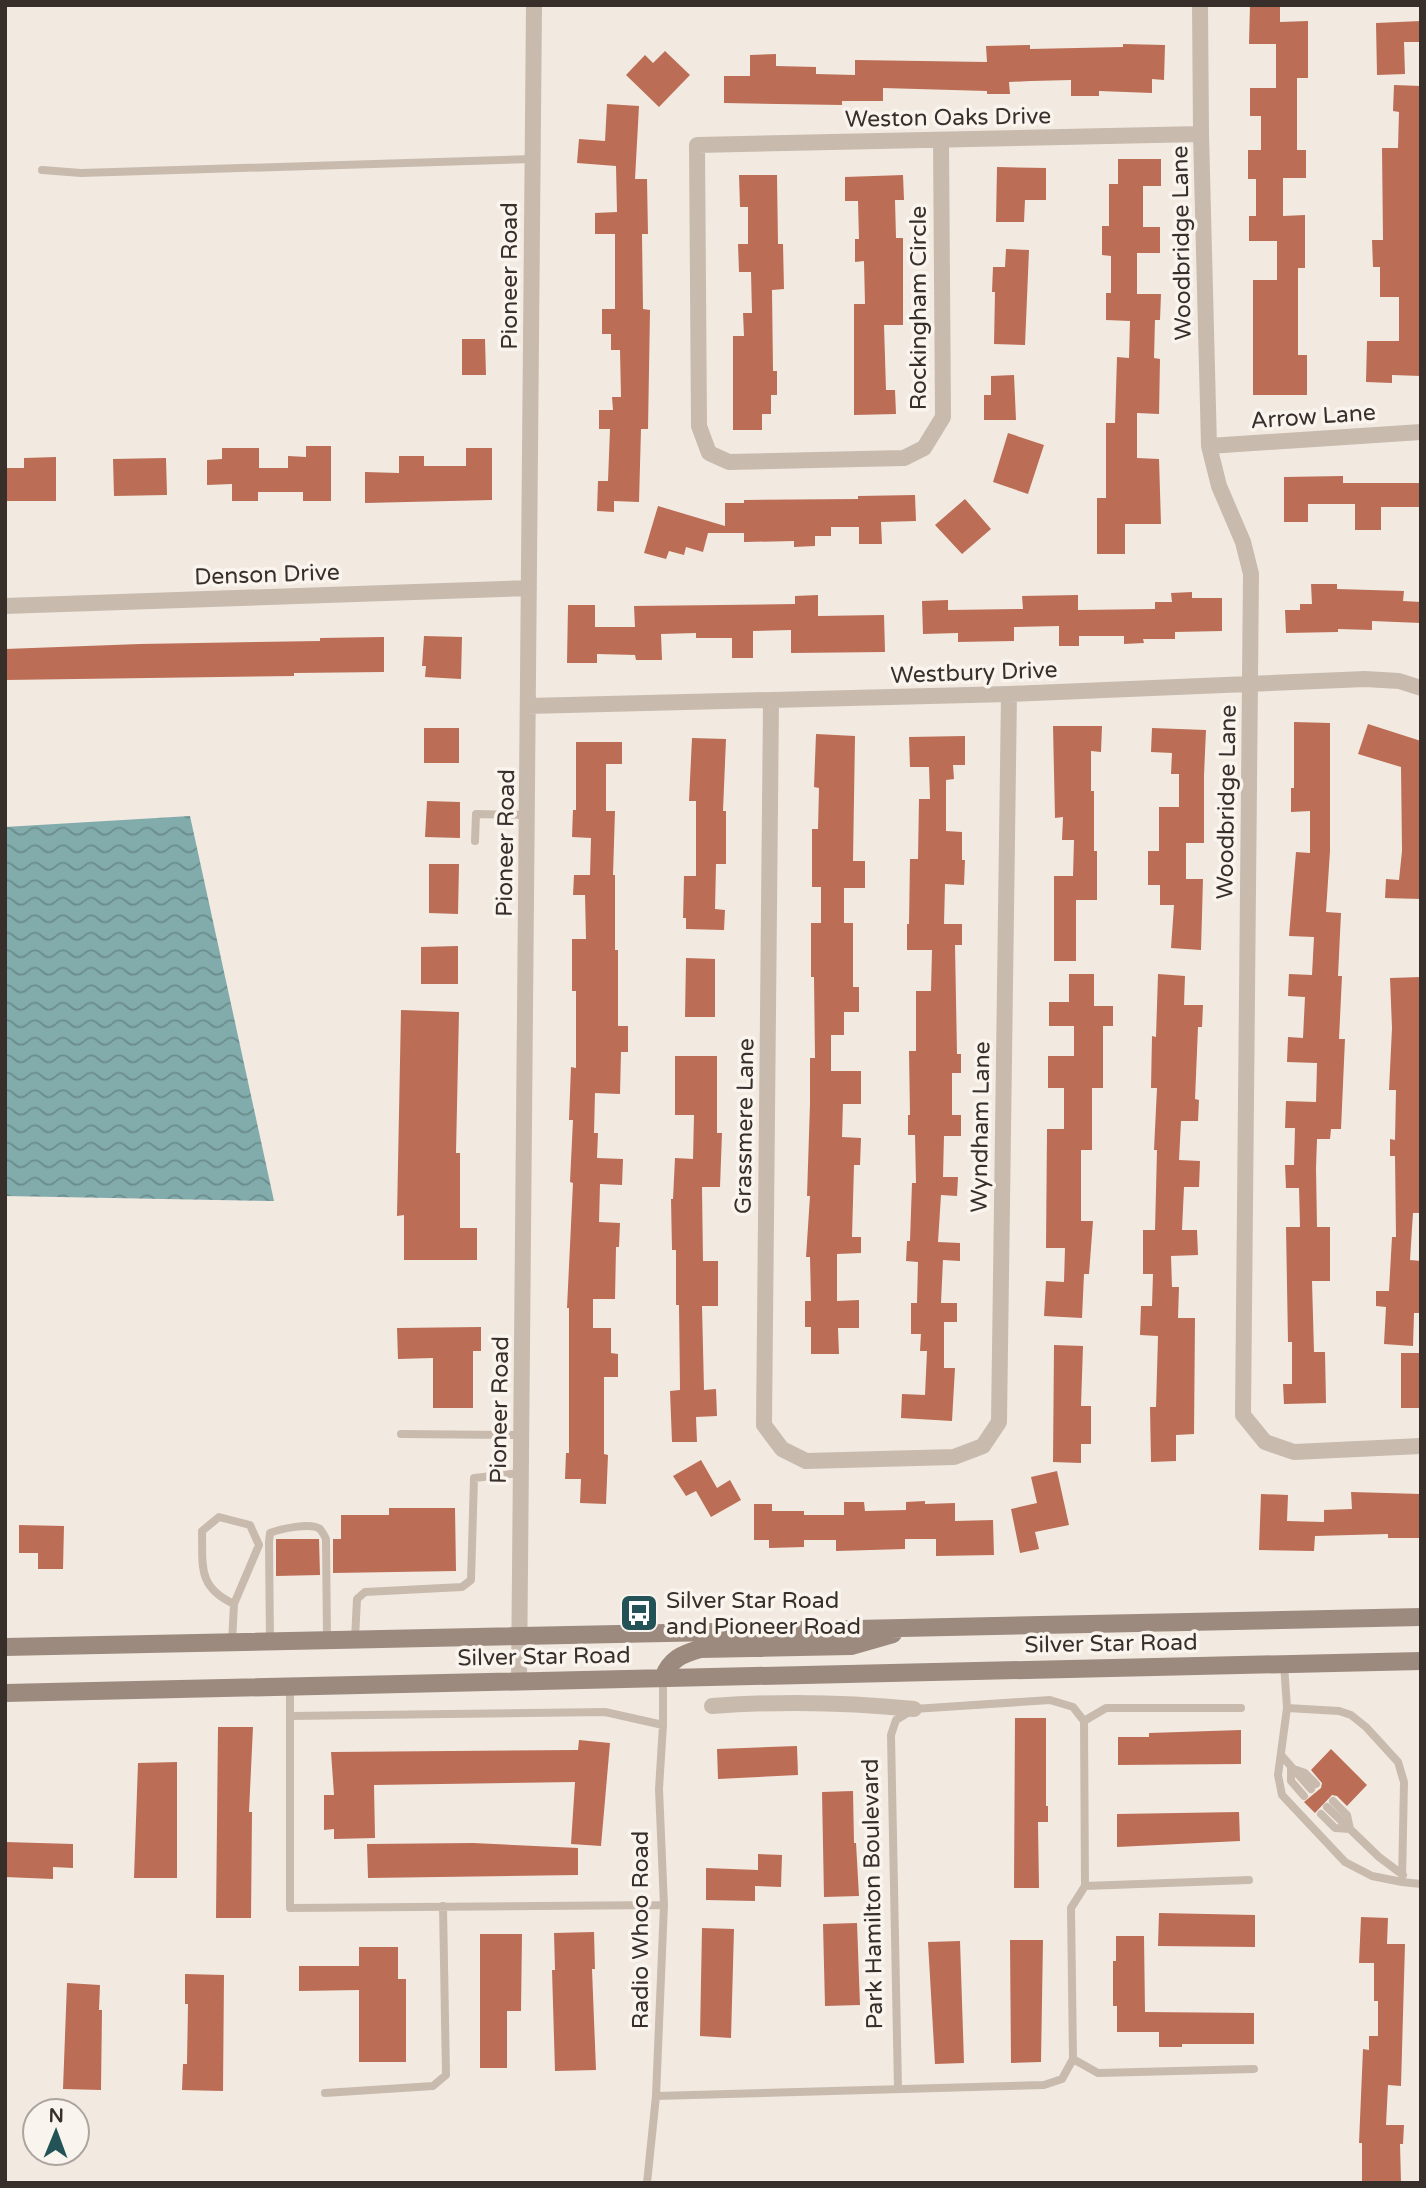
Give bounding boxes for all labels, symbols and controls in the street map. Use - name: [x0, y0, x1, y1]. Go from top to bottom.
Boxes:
- street label: Weston Oaks Drive: [845, 102, 1051, 134]
- street label: Woodbridge Lane: [1166, 145, 1198, 341]
- street label: Pioneer Road: [496, 202, 524, 350]
- street label: Rockingham Circle: [905, 206, 933, 410]
- street label: Arrow Lane: [1249, 399, 1377, 435]
- street label: Denson Drive: [194, 558, 340, 592]
- street label: Westbury Drive: [890, 656, 1058, 690]
- street label: Woodbridge Lane: [1211, 704, 1243, 900]
- street label: Pioneer Road: [491, 769, 521, 917]
- street label: Grassmere Lane: [729, 1038, 761, 1214]
- street label: Wyndham Lane: [966, 1041, 996, 1213]
- street label: Pioneer Road: [485, 1336, 515, 1484]
- place label: Silver Star Road and Pioneer Road: [666, 1587, 861, 1641]
- bus stop icon: Silver Star Road and Pioneer Road: [618, 1592, 660, 1634]
- street label: Silver Star Road: [1024, 1628, 1198, 1660]
- street label: Silver Star Road: [457, 1641, 631, 1673]
- street label: Park Hamilton Boulevard: [857, 1758, 889, 2030]
- street label: Radio Whoo Road: [627, 1831, 655, 2029]
- north arrow: [21, 2097, 91, 2167]
- text: N: [48, 2105, 64, 2127]

